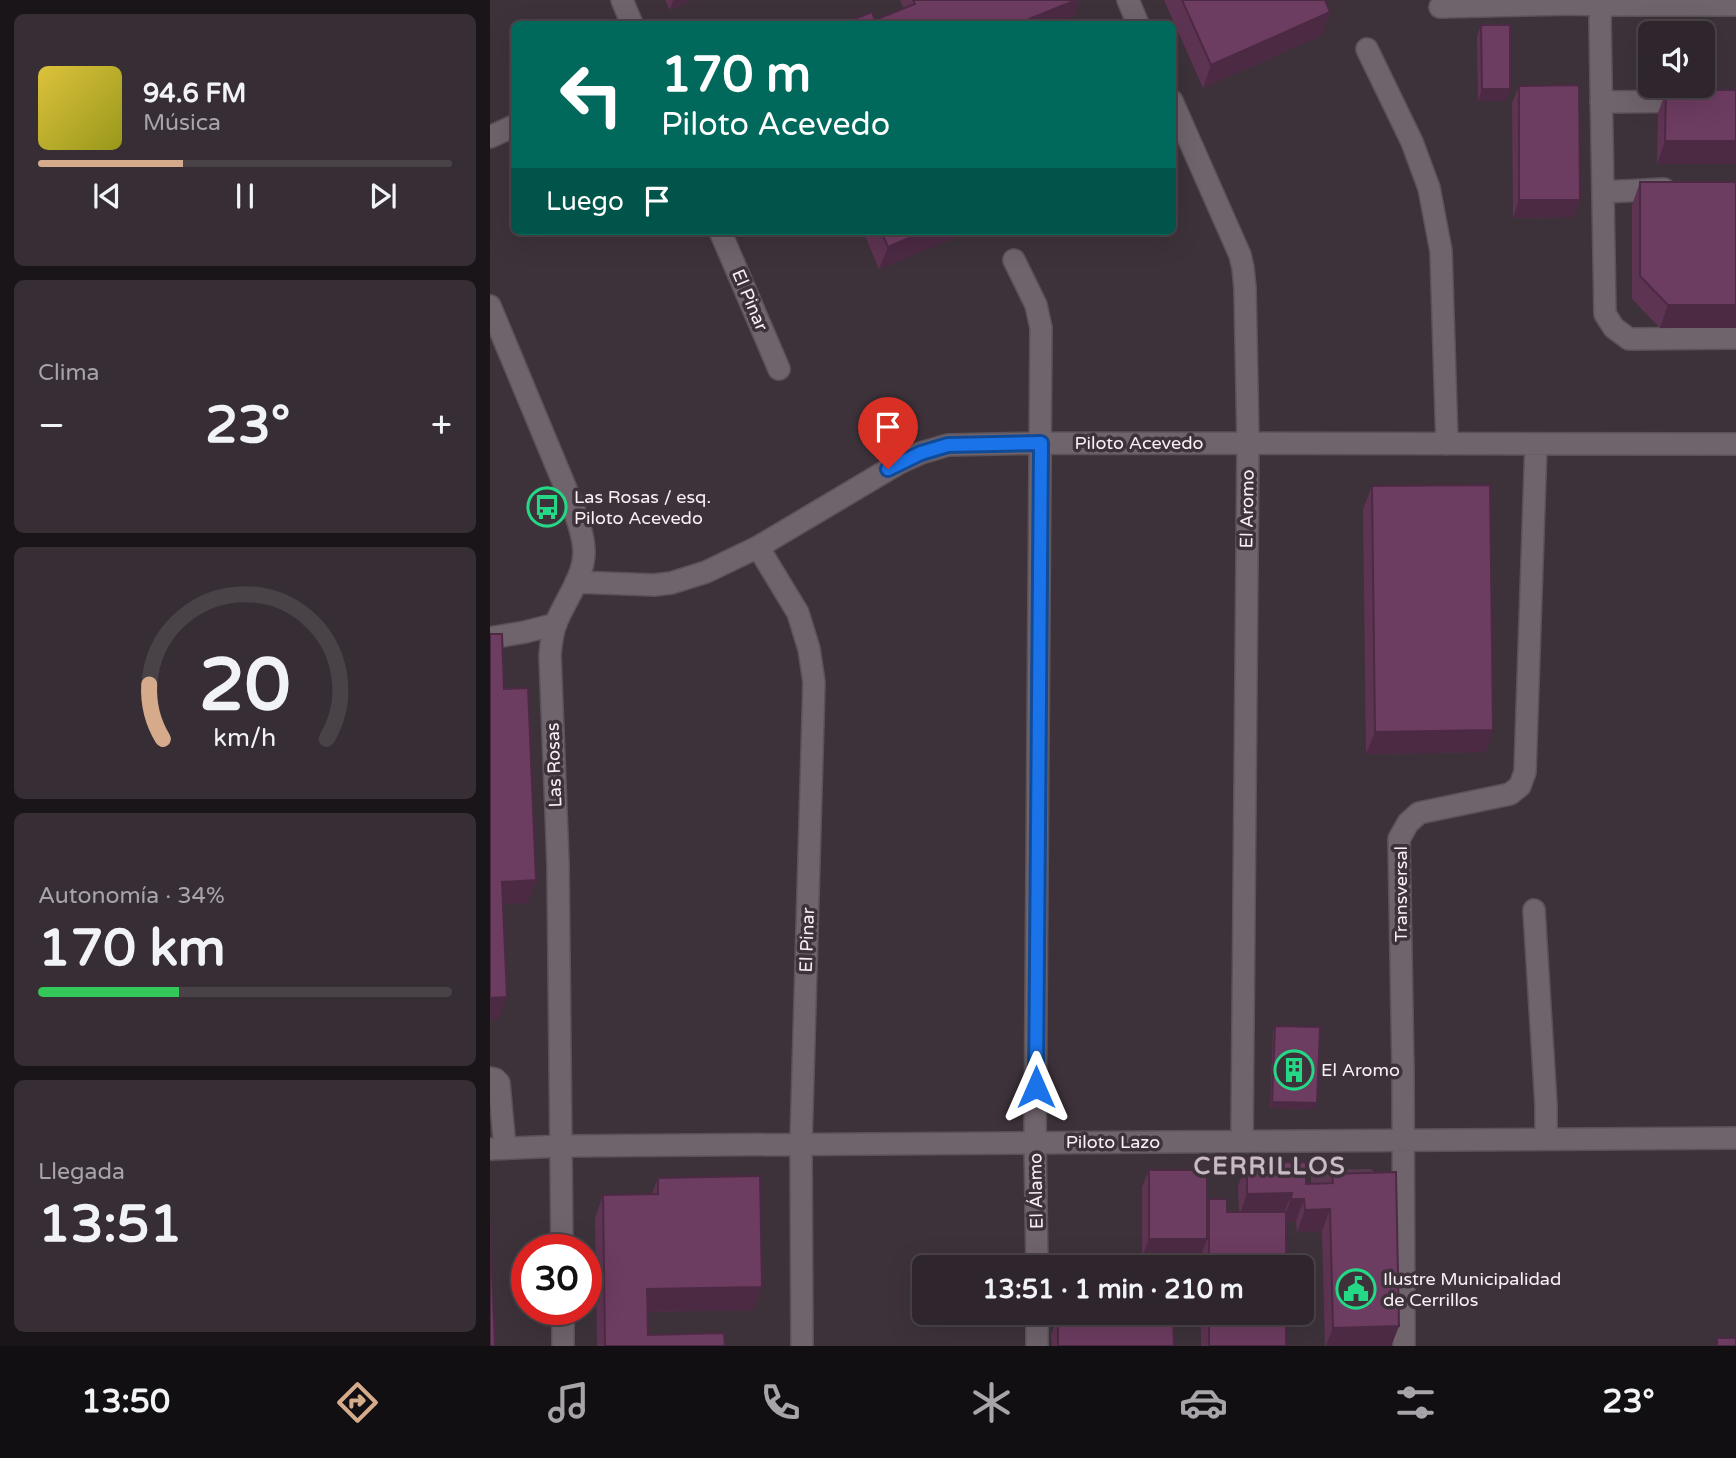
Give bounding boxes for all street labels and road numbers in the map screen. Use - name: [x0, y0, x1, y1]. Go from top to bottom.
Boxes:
- street label: El Pinar: [727, 266, 773, 334]
- street label: Piloto Acevedo: [1075, 432, 1204, 454]
- street label: El Aromo: [1235, 469, 1259, 549]
- street label: Las Rosas: [542, 722, 566, 808]
- street label: Transversal: [1390, 846, 1412, 942]
- street label: El Pinar: [795, 907, 819, 973]
- street label: Piloto Lazo: [1066, 1131, 1160, 1153]
- street label: El Álamo: [1024, 1153, 1048, 1229]

